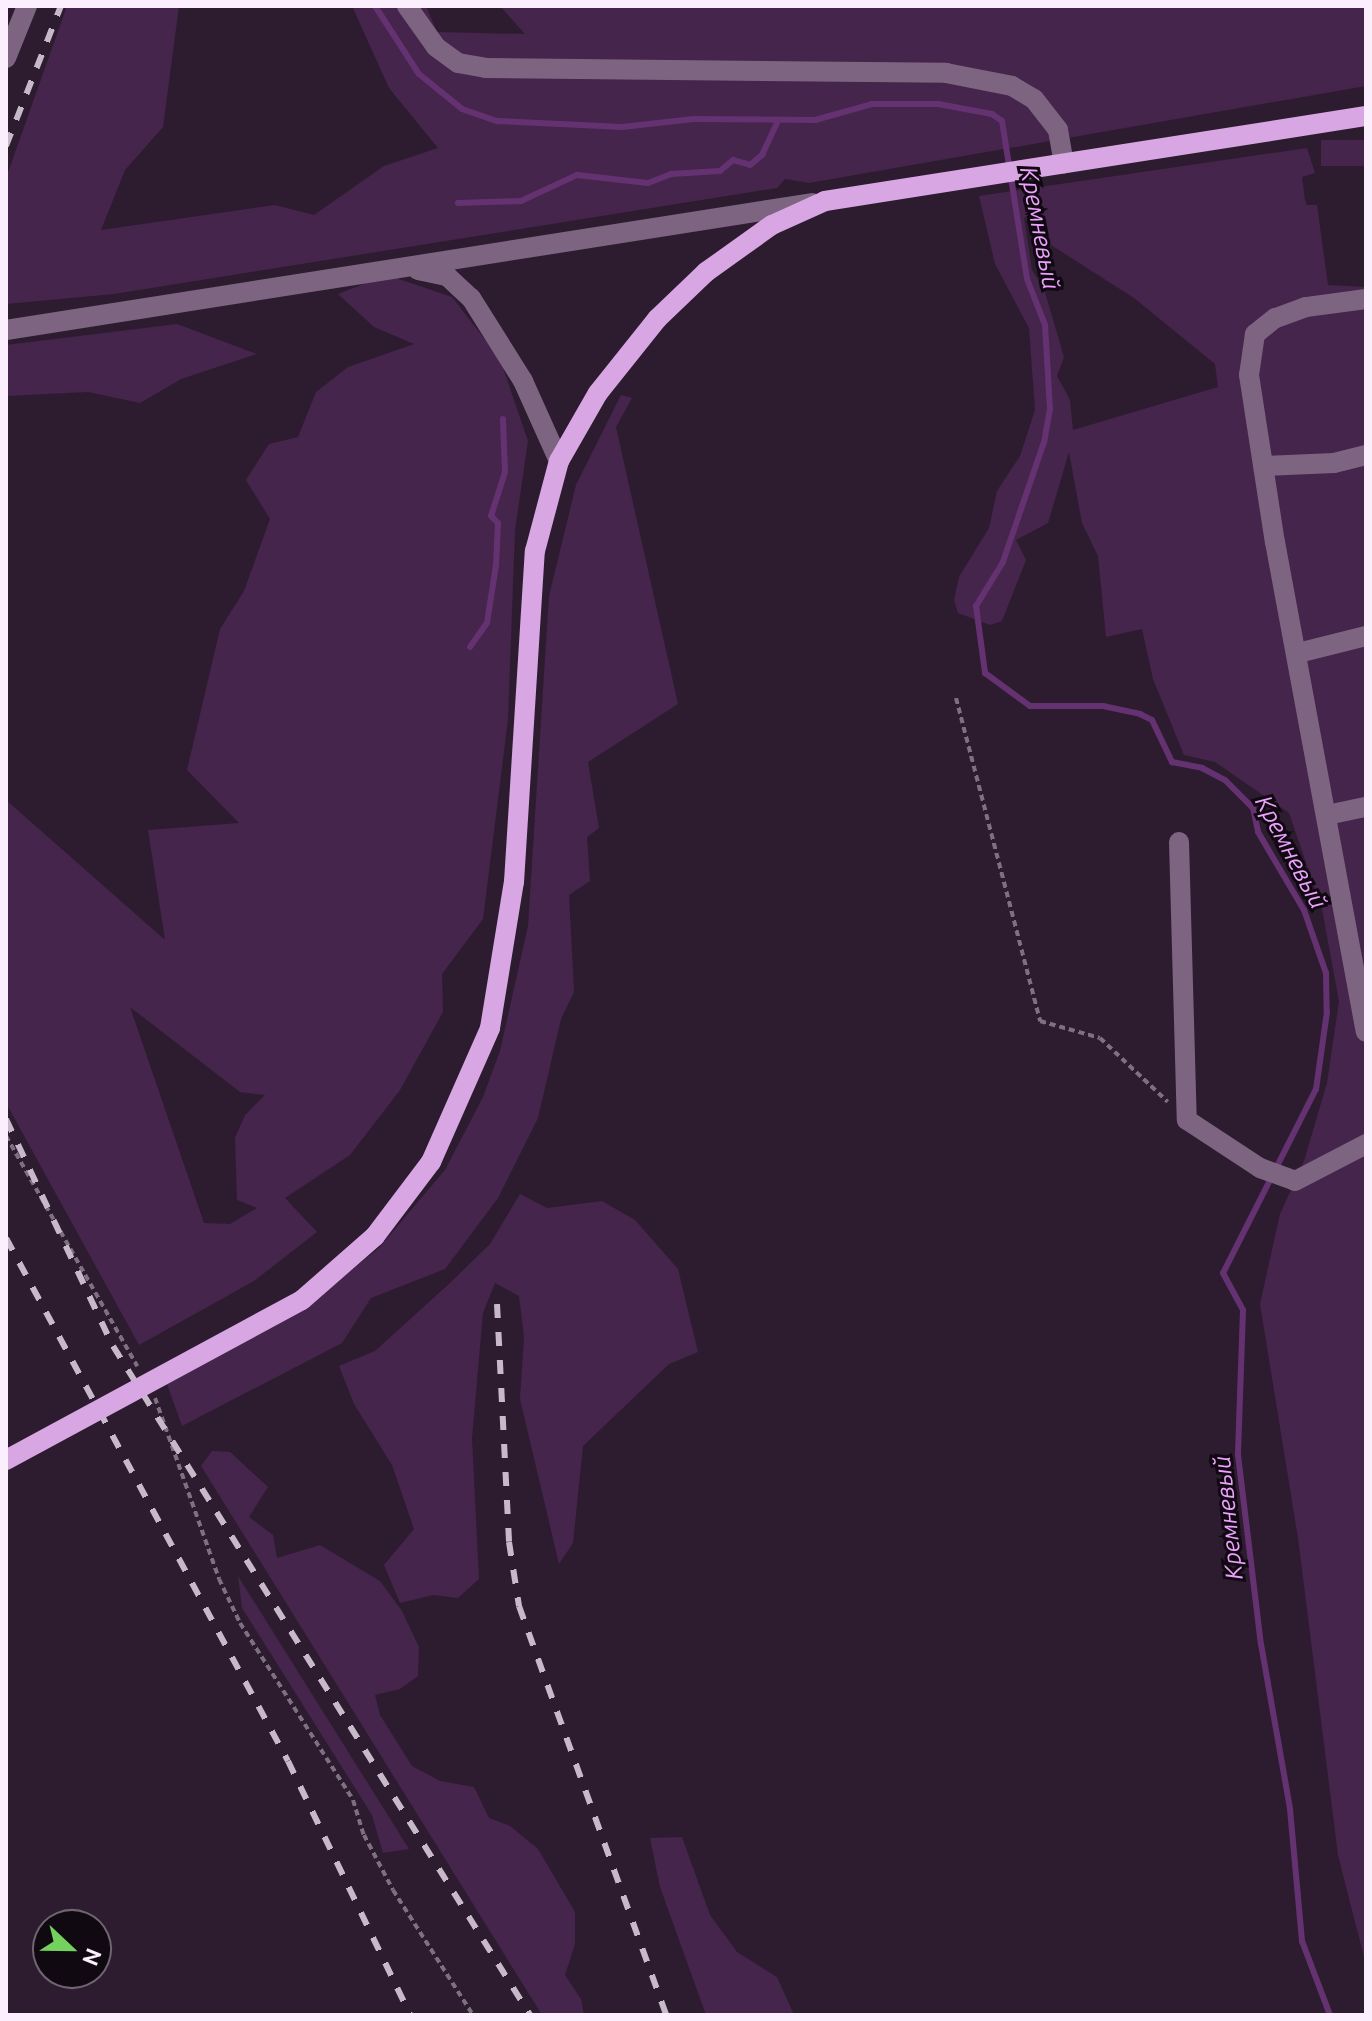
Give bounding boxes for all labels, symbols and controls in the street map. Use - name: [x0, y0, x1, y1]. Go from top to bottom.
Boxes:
- water label: Кремневый: [1014, 164, 1066, 292]
- water label: Кремневый: [1249, 790, 1333, 914]
- water label: Кремневый: [1207, 1455, 1249, 1581]
- north arrow: [32, 1909, 112, 1989]
- text: N: [78, 1945, 108, 1970]

